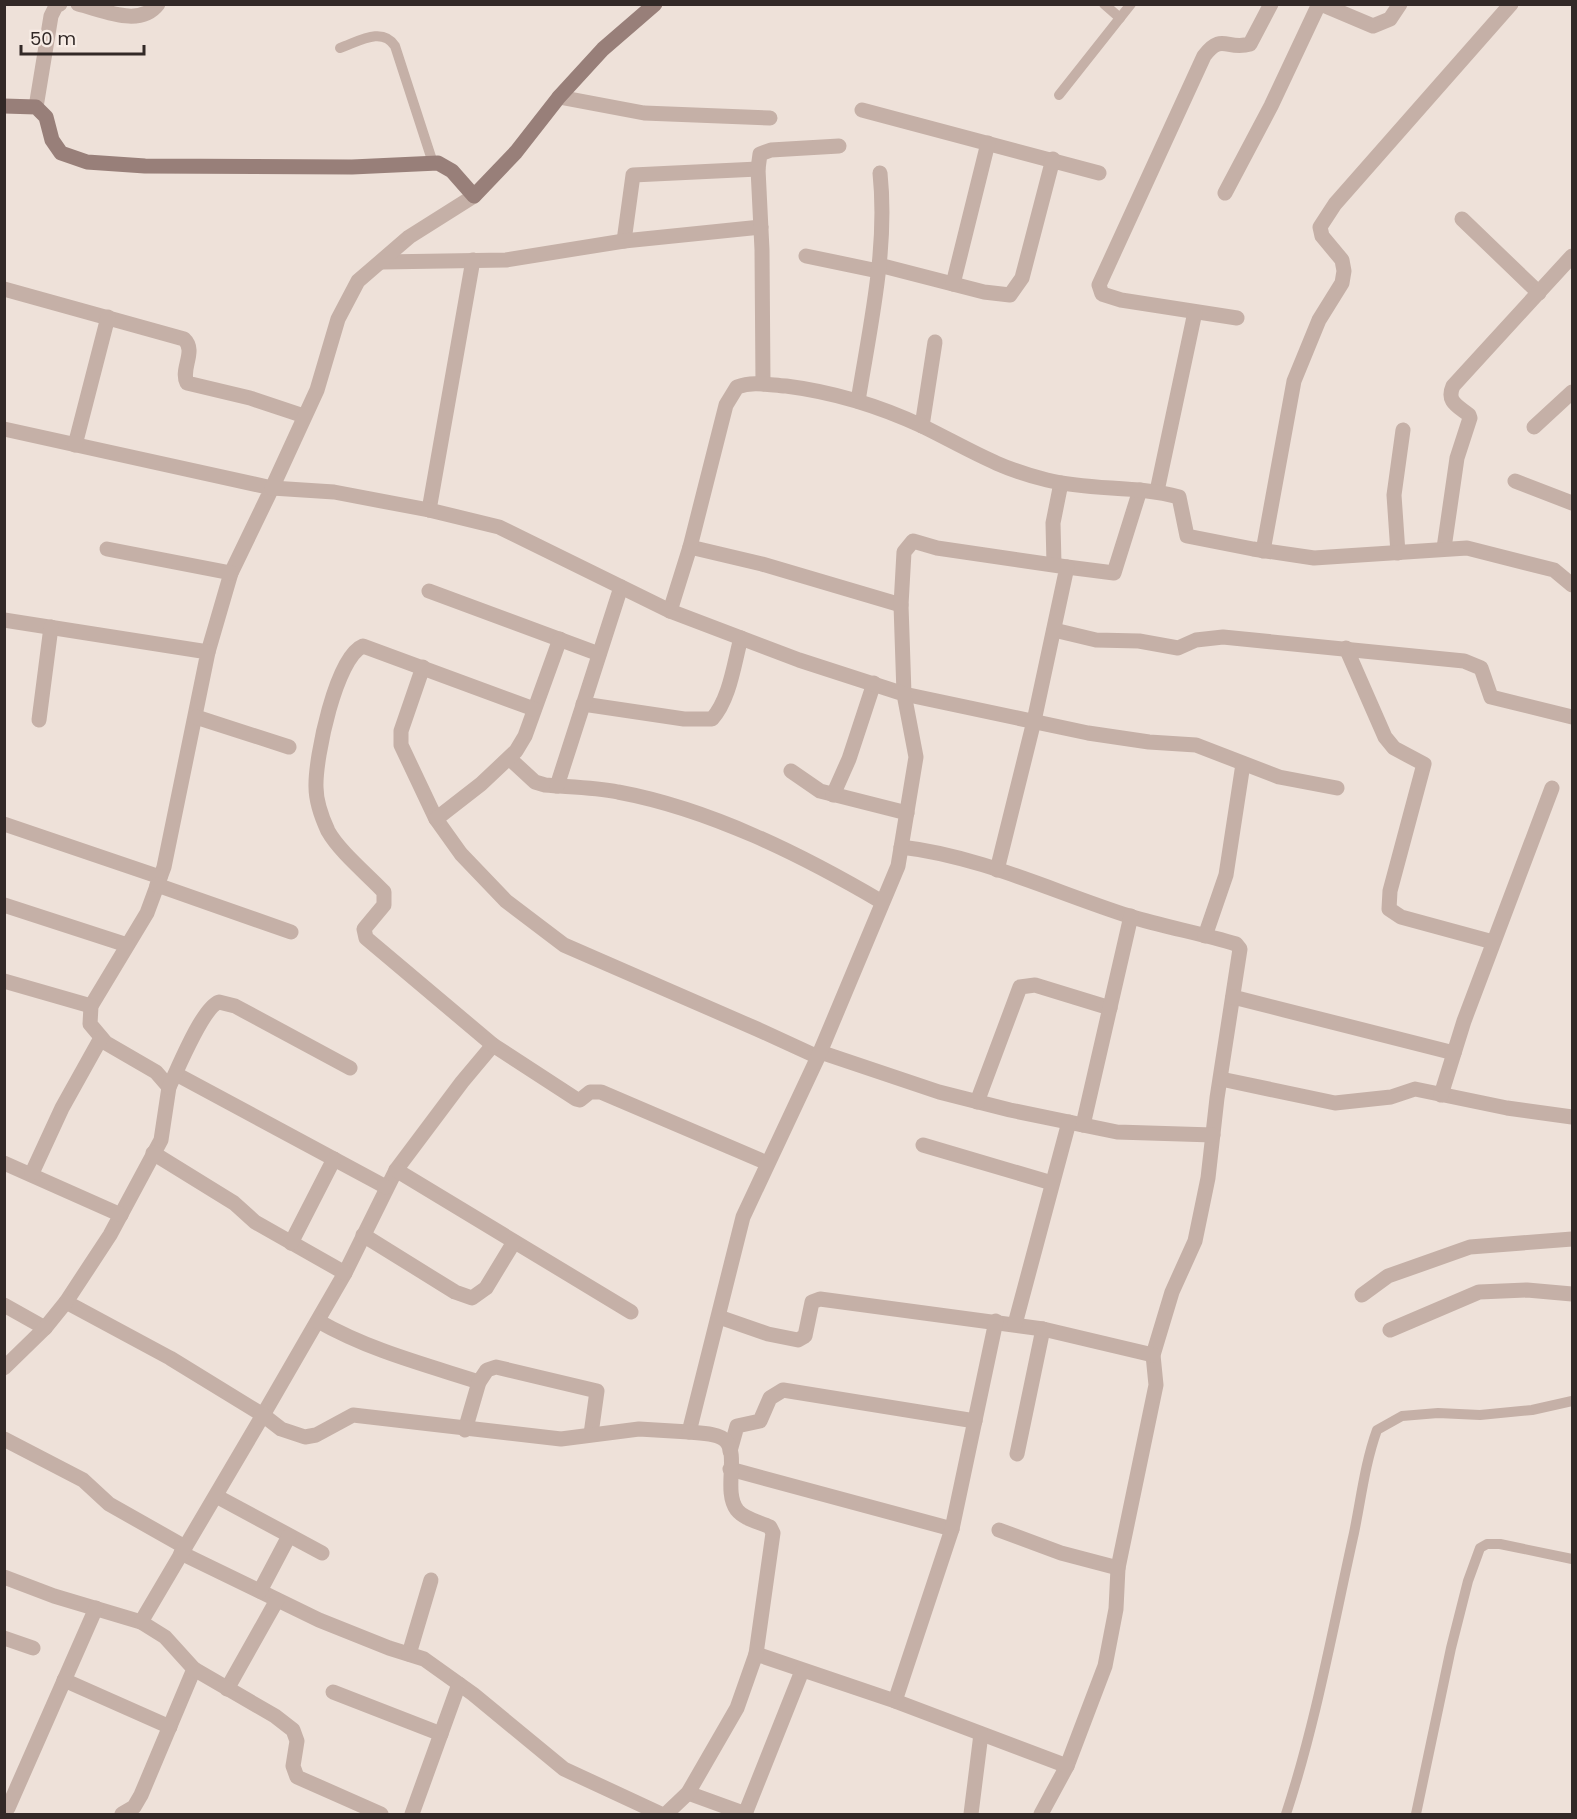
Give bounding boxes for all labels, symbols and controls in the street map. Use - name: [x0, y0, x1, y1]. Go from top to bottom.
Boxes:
- scale bar: [21, 18, 144, 56]
- text: 50 m: [30, 26, 76, 51]

